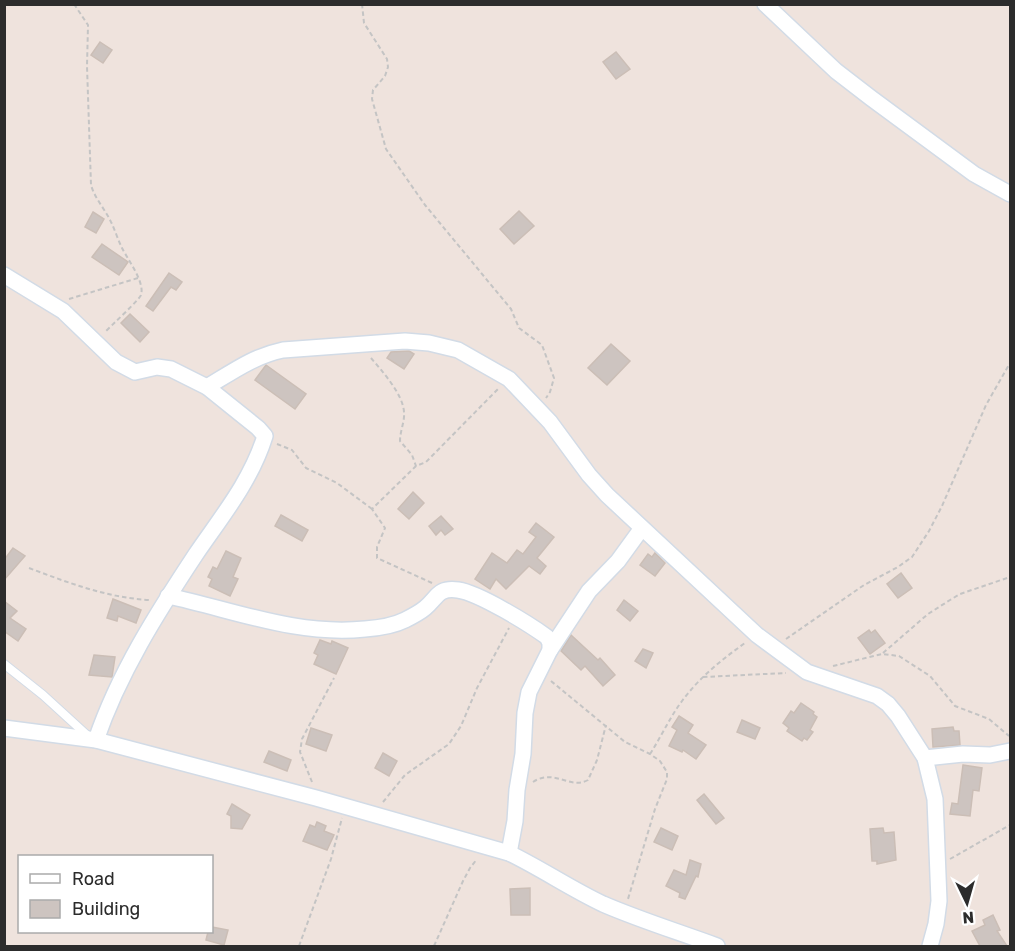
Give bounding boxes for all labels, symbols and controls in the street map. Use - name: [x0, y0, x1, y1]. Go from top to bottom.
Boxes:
- legend: [18, 855, 213, 933]
- text: Road: [72, 868, 115, 890]
- north arrow: [937, 873, 997, 933]
- text: Building: [72, 898, 140, 920]
- text: N: [962, 907, 975, 927]

